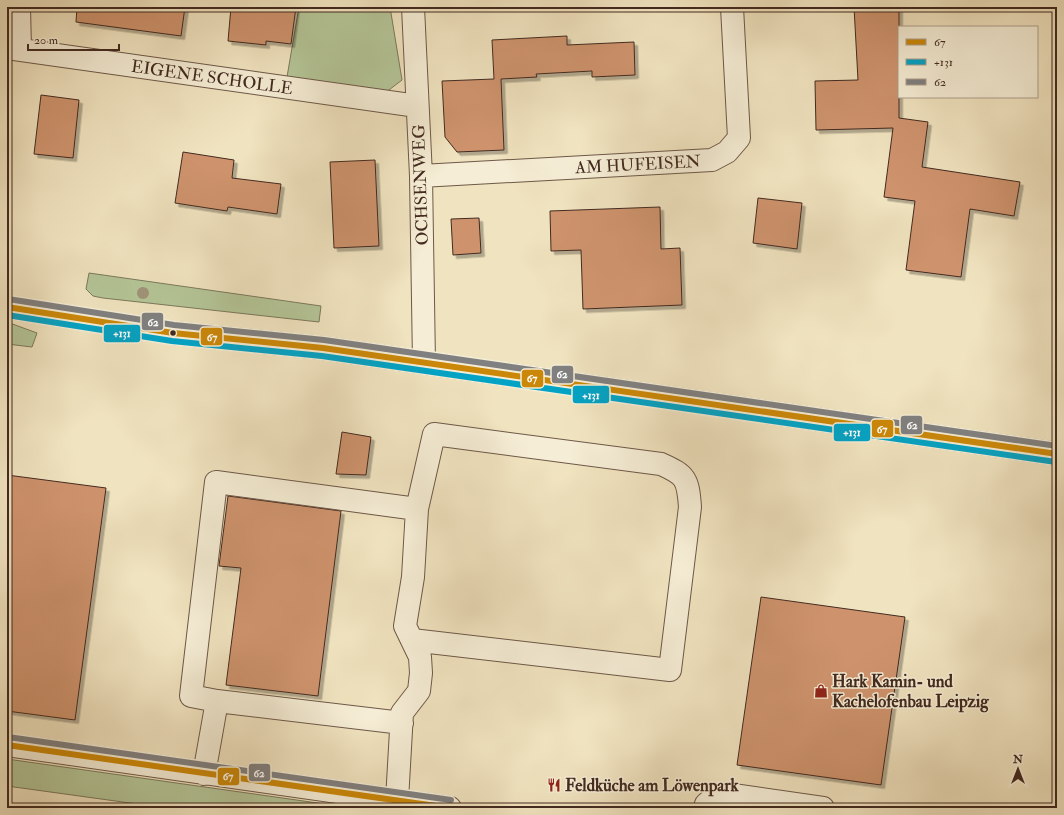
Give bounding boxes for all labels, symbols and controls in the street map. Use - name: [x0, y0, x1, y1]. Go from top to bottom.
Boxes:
- scale bar: [28, 26, 119, 52]
- legend: [898, 26, 1038, 98]
- text: 20 m: [34, 33, 59, 48]
- text: 67: [934, 35, 946, 50]
- text: +131: [934, 55, 953, 70]
- street label: EIGENE SCHOLLE: [130, 56, 294, 99]
- text: 62: [934, 75, 946, 90]
- street label: OCHSENWEG: [408, 124, 433, 246]
- street label: AM HUFEISEN: [574, 151, 702, 178]
- line badge: 62: [141, 312, 164, 331]
- text: 62: [147, 316, 159, 329]
- line badge: +131: [103, 324, 141, 343]
- text: +131: [113, 327, 131, 340]
- line badge: 67: [200, 327, 223, 346]
- unlabelled marker: [168, 328, 178, 338]
- text: 67: [207, 331, 218, 344]
- line badge: 62: [551, 365, 574, 384]
- text: 62: [556, 368, 568, 381]
- line badge: 67: [521, 369, 544, 388]
- text: 67: [527, 372, 538, 385]
- line badge: +131: [572, 385, 610, 404]
- text: +131: [582, 389, 600, 402]
- line badge: 62: [900, 415, 923, 435]
- line badge: 67: [871, 419, 894, 438]
- text: 62: [906, 419, 918, 432]
- line badge: +131: [833, 423, 871, 442]
- text: 67: [877, 423, 888, 436]
- text: +131: [843, 426, 861, 439]
- place label: Hark Kamin- und Kachelofenbau Leipzig: [832, 671, 989, 713]
- shop icon: Hark Kamin- und Kachelofenbau Leipzig: [813, 683, 829, 699]
- north arrow: [998, 749, 1038, 789]
- text: N: [1012, 753, 1024, 766]
- line badge: 62: [248, 763, 271, 782]
- line badge: 67: [217, 767, 240, 786]
- text: 62: [253, 767, 265, 780]
- text: 67: [223, 770, 234, 783]
- place label: Feldküche am Löwenpark: [565, 775, 740, 797]
- restaurant icon: Feldküche am Löwenpark: [546, 777, 562, 793]

